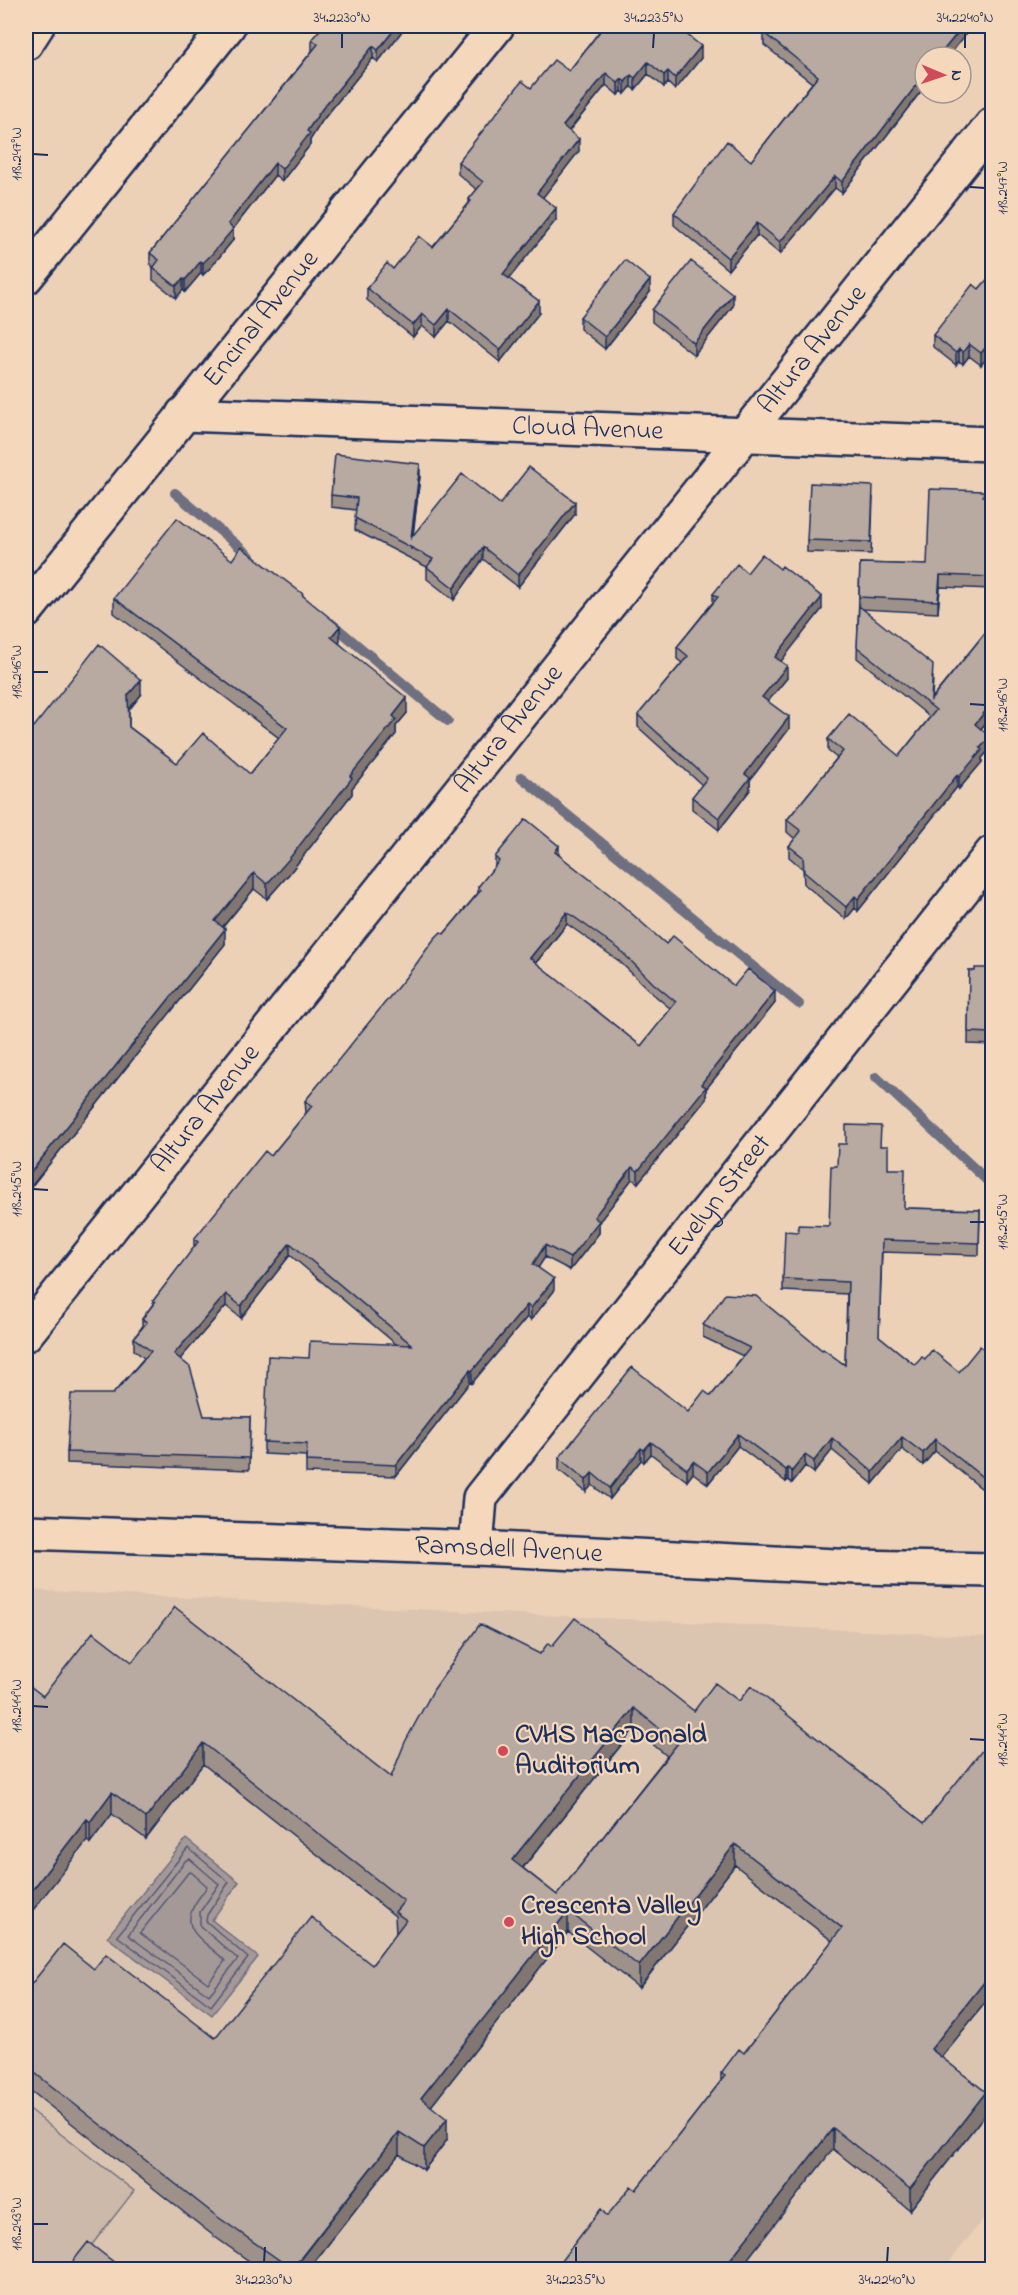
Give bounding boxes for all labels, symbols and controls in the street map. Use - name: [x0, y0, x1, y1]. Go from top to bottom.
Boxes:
- text: 34.2230°N: [313, 7, 371, 29]
- text: 34.2235°N: [624, 7, 684, 29]
- text: 34.2240°N: [936, 7, 994, 29]
- north arrow: [913, 45, 973, 105]
- text: N: [944, 70, 968, 81]
- text: 118.247°W: [6, 127, 28, 181]
- text: 118.247°W: [992, 161, 1014, 215]
- street label: Encinal Avenue: [194, 241, 329, 396]
- street label: Altura Avenue: [749, 276, 877, 423]
- street label: Cloud Avenue: [511, 407, 665, 451]
- text: 118.246°W: [6, 645, 28, 699]
- street label: Altura Avenue: [445, 655, 574, 802]
- text: 118.246°W: [992, 678, 1014, 732]
- street label: Altura Avenue: [142, 1035, 270, 1182]
- street label: Evelyn Street: [659, 1126, 781, 1266]
- text: 118.245°W: [6, 1161, 28, 1217]
- text: 118.245°W: [992, 1194, 1014, 1250]
- street label: Ramsdell Avenue: [414, 1526, 604, 1574]
- text: 118.244°W: [6, 1679, 28, 1733]
- text: 118.244°W: [992, 1713, 1014, 1767]
- place label: CVHS MacDonald Auditorium: [515, 1716, 708, 1786]
- marker: CVHS MacDonald Auditorium: [496, 1744, 510, 1758]
- place label: Crescenta Valley High School: [521, 1887, 701, 1958]
- marker: Crescenta Valley High School: [502, 1915, 516, 1929]
- text: 118.243°W: [6, 2197, 28, 2251]
- text: 34.2230°N: [235, 2269, 293, 2291]
- text: 34.2235°N: [546, 2269, 606, 2291]
- text: 34.2240°N: [858, 2269, 916, 2291]

